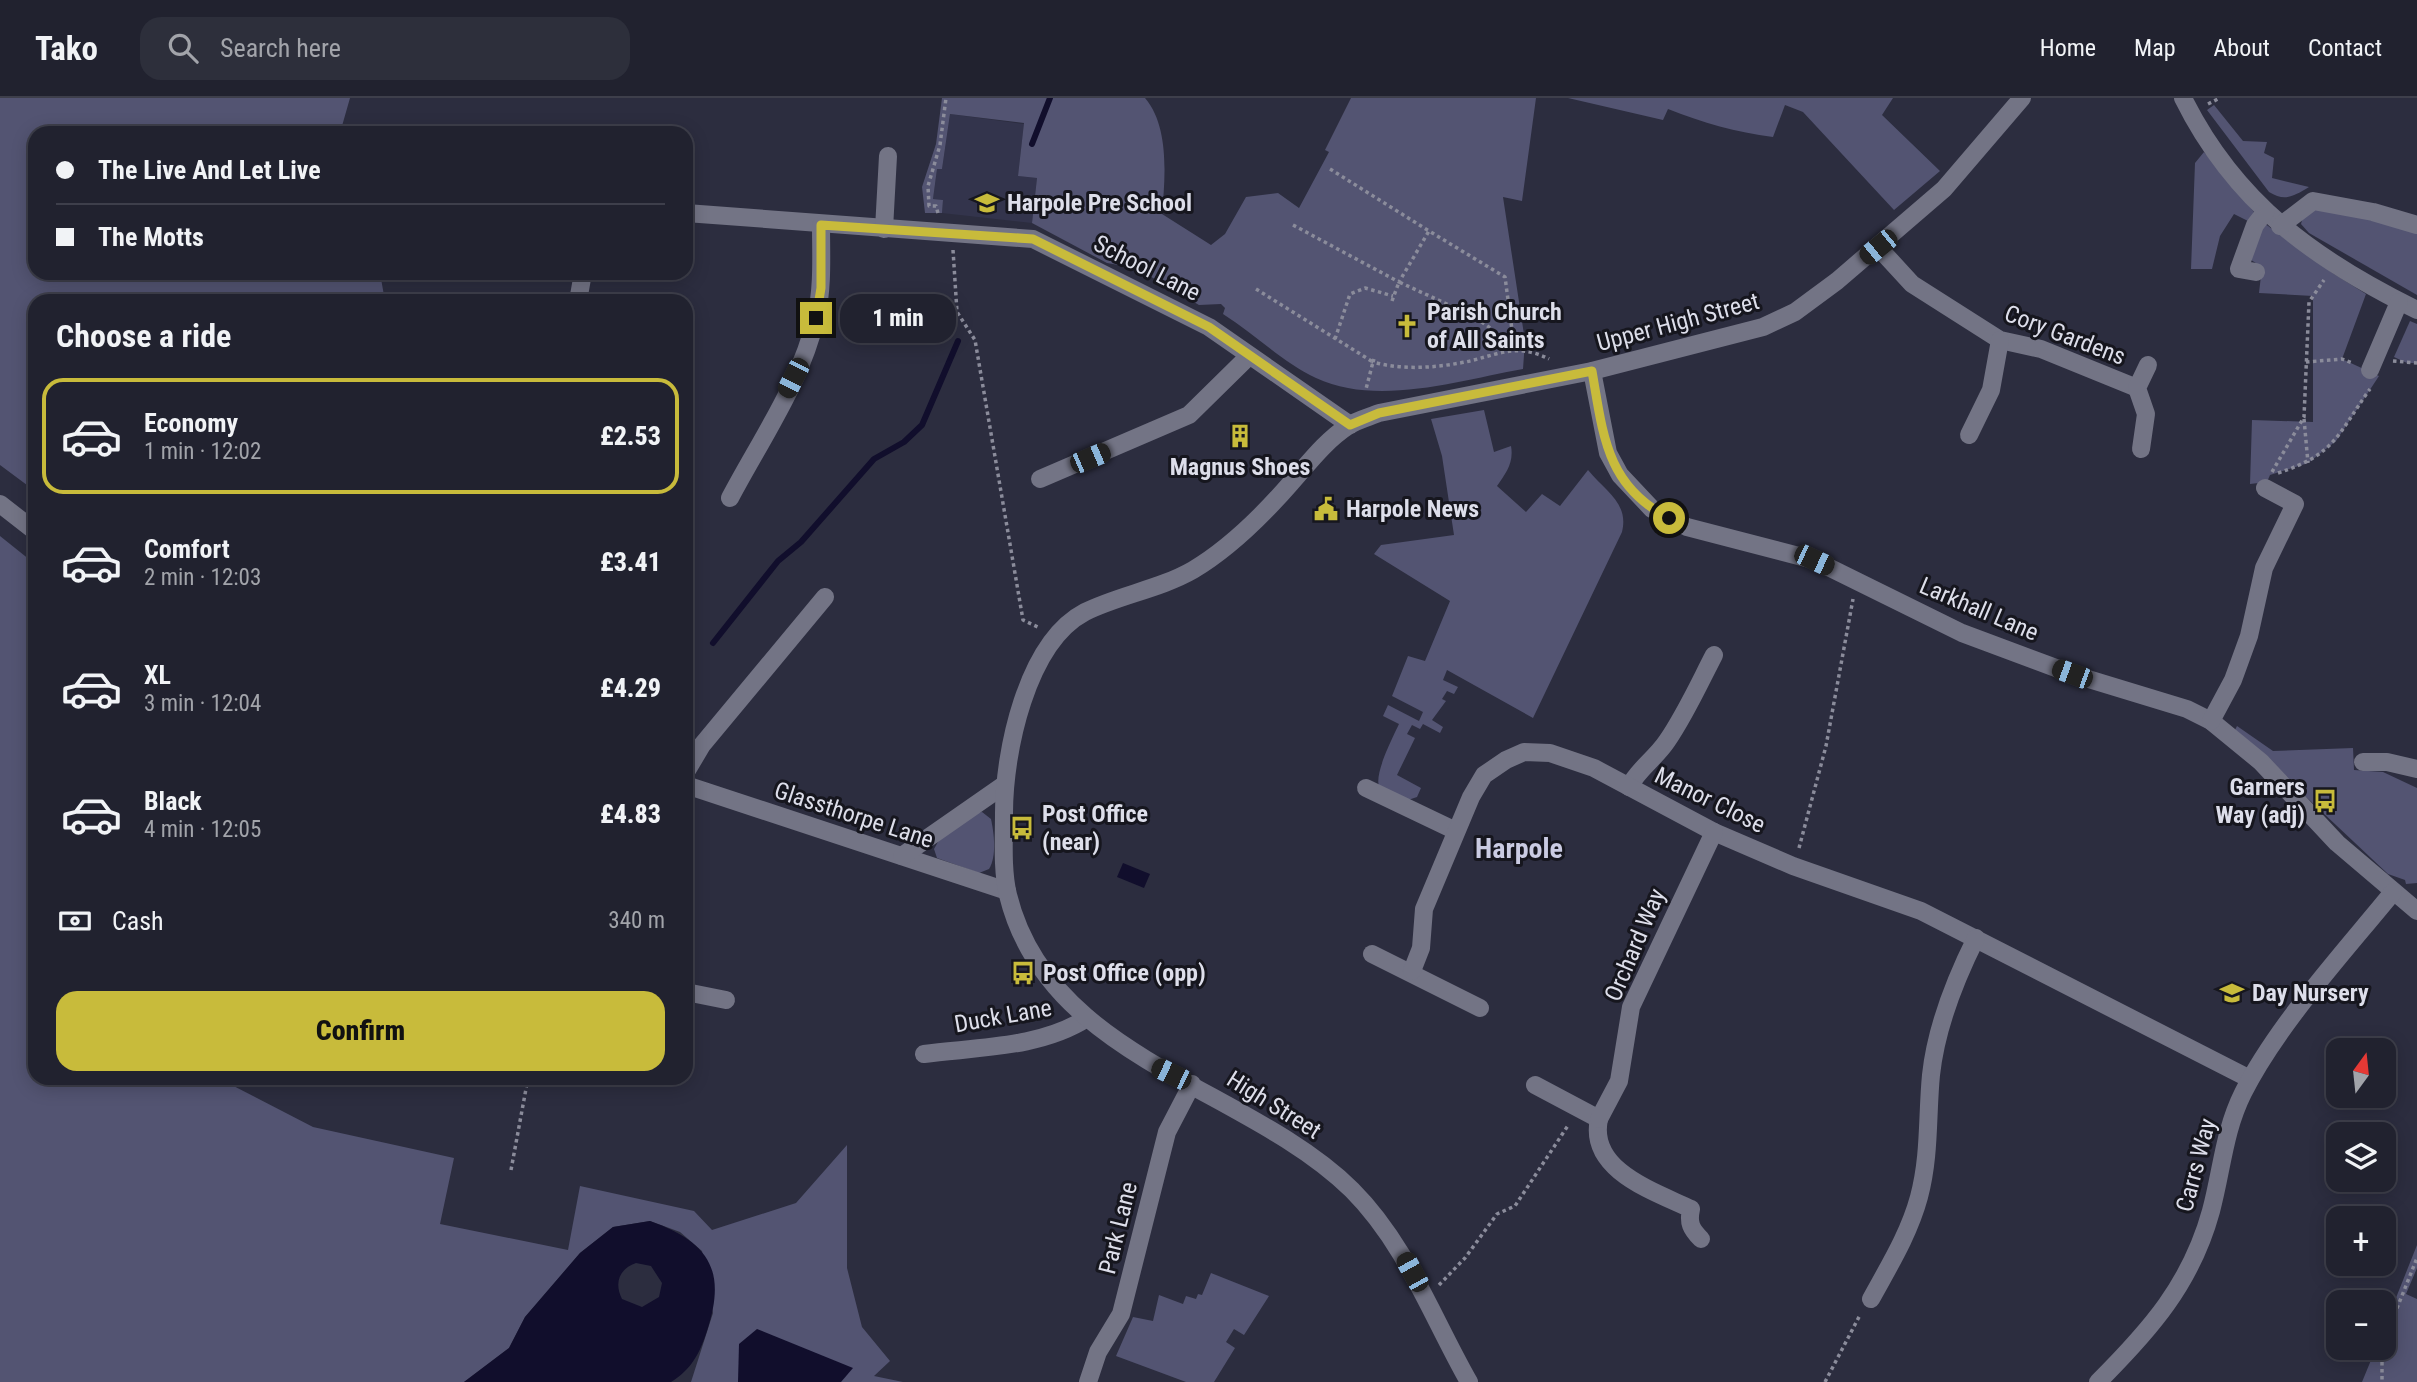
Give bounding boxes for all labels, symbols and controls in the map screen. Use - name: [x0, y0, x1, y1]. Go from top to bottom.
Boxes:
- search box: [140, 17, 630, 80]
- text: Tako: [35, 29, 98, 68]
- icon: search: [164, 29, 202, 67]
- text: Search here: [220, 33, 341, 63]
- text: Home: [2040, 34, 2096, 62]
- text: Map: [2134, 34, 2176, 62]
- text: About: [2214, 34, 2270, 62]
- text: Contact: [2308, 34, 2382, 62]
- text: The Live And Let Live: [98, 155, 321, 185]
- school or university icon: Harpole Pre School: [973, 189, 1001, 217]
- place label: Harpole Pre School: [1007, 189, 1192, 217]
- text: The Motts: [98, 222, 204, 252]
- car: [1856, 226, 1901, 268]
- street label: School Lane: [1089, 229, 1205, 307]
- street label: Upper High Street: [1594, 287, 1762, 357]
- callout: 1 min: [840, 294, 956, 342]
- place label: Parish Church of All Saints: [1427, 298, 1562, 354]
- street label: Cory Gardens: [2001, 299, 2129, 371]
- route end: [800, 302, 832, 334]
- text: 1 min: [872, 305, 924, 332]
- church icon: Parish Church of All Saints: [1393, 312, 1421, 340]
- text: Choose a ride: [56, 317, 231, 355]
- car: [775, 355, 812, 401]
- icon: car: [60, 405, 123, 468]
- text: Economy: [144, 408, 238, 438]
- text: £2.53: [600, 421, 661, 451]
- building icon: Magnus Shoes: [1226, 422, 1254, 450]
- text: 1 min · 12:02: [144, 438, 261, 465]
- car: [1067, 440, 1114, 476]
- place label: Magnus Shoes: [1170, 453, 1310, 481]
- public building icon: Harpole News: [1312, 495, 1340, 523]
- place label: Harpole News: [1346, 495, 1479, 523]
- route start: [1653, 502, 1685, 534]
- icon: car: [60, 531, 123, 594]
- text: Comfort: [144, 534, 230, 564]
- car: [1791, 542, 1838, 578]
- text: £3.41: [600, 547, 661, 577]
- text: 2 min · 12:03: [144, 564, 261, 591]
- street label: Larkhall Lane: [1915, 571, 2043, 647]
- icon: car: [60, 657, 123, 720]
- car: [2049, 657, 2096, 691]
- text: XL: [144, 660, 171, 690]
- text: £4.29: [600, 673, 661, 703]
- text: 3 min · 12:04: [144, 690, 261, 717]
- street label: Manor Close: [1650, 761, 1770, 839]
- place label: Garners Way (adj): [2215, 773, 2305, 829]
- street label: Glassthorpe Lane: [771, 776, 937, 854]
- icon: car: [60, 783, 123, 846]
- text: Black: [144, 786, 202, 816]
- bus stop icon: Garners Way (adj): [2311, 787, 2339, 815]
- text: £4.83: [600, 799, 661, 829]
- place label: Post Office (near): [1042, 800, 1148, 856]
- bus stop icon: Post Office (near): [1008, 814, 1036, 842]
- text: 4 min · 12:05: [144, 816, 261, 843]
- district label: Harpole: [1475, 832, 1563, 865]
- street label: Orchard Way: [1599, 885, 1671, 1005]
- icon: cash: [56, 902, 94, 940]
- text: Cash: [112, 906, 164, 936]
- text: 340 m: [608, 907, 665, 934]
- bus stop icon: Post Office (opp): [1009, 959, 1037, 987]
- place label: Post Office (opp): [1043, 959, 1206, 987]
- school or university icon: Day Nursery: [2218, 979, 2246, 1007]
- place label: Day Nursery: [2252, 979, 2369, 1007]
- button: Confirm: [56, 991, 665, 1071]
- street label: Duck Lane: [952, 994, 1054, 1038]
- north arrow: [2326, 1038, 2396, 1108]
- map controls: [2326, 1038, 2396, 1360]
- car: [1148, 1055, 1195, 1093]
- street label: High Street: [1222, 1065, 1326, 1145]
- street label: Carrs Way: [2170, 1115, 2222, 1215]
- button: layers: [2326, 1122, 2396, 1192]
- street label: Park Lane: [1093, 1179, 1143, 1277]
- button: +: [2326, 1206, 2396, 1276]
- car: [1393, 1249, 1432, 1295]
- button: −: [2326, 1290, 2396, 1360]

